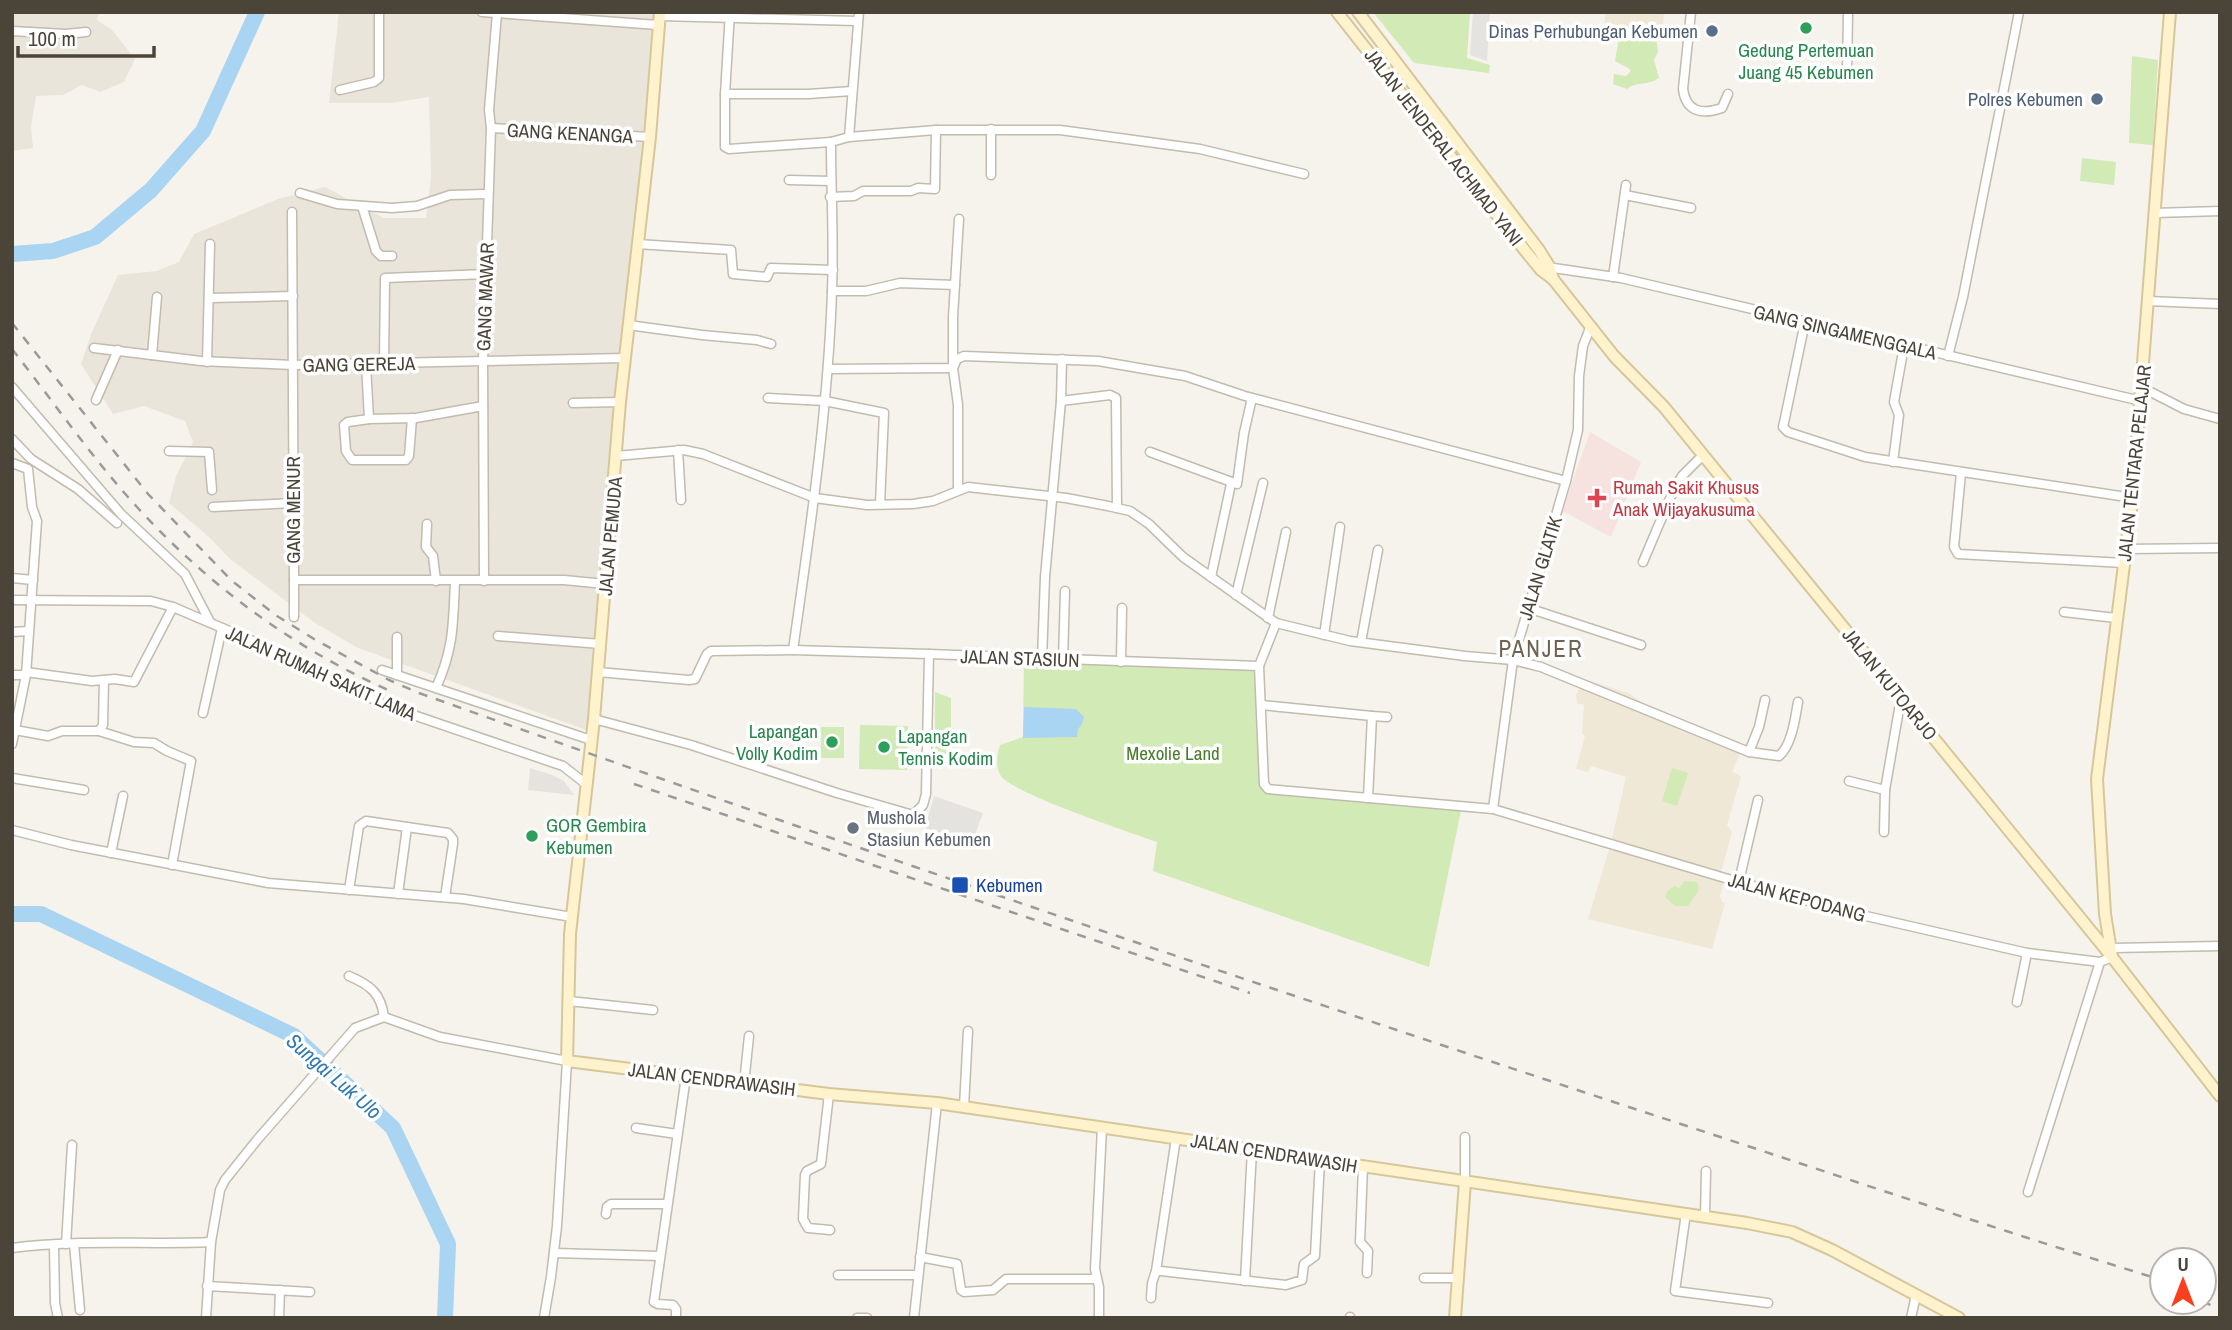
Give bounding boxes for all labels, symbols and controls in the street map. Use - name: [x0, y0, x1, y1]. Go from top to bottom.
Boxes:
- scale bar: [18, 14, 154, 58]
- place label: Dinas Perhubungan Kebumen: [1488, 18, 1698, 44]
- marker: Gedung Pertemuan Juang 45 Kebumen: [1798, 20, 1814, 36]
- marker: Dinas Perhubungan Kebumen: [1704, 23, 1720, 39]
- text: 100 m: [28, 24, 76, 53]
- place label: Gedung Pertemuan Juang 45 Kebumen: [1738, 37, 1874, 85]
- street label: JALAN JENDERAL ACHMAD YANI: [1359, 43, 1529, 251]
- place label: Polres Kebumen: [1968, 86, 2083, 112]
- marker: Polres Kebumen: [2089, 91, 2105, 107]
- street label: GANG KENANGA: [506, 117, 634, 149]
- street label: GANG MAWAR: [470, 242, 500, 352]
- street label: GANG SINGAMENGGALA: [1751, 298, 1940, 366]
- street label: GANG GEREJA: [303, 350, 416, 378]
- street label: JALAN TENTARA PELAJAR: [2111, 364, 2157, 562]
- street label: GANG MENUR: [280, 456, 306, 564]
- place label: Rumah Sakit Khusus Anak Wijayakusuma: [1612, 474, 1760, 522]
- street label: JALAN PEMUDA: [592, 475, 628, 597]
- marker: Rumah Sakit Khusus Anak Wijayakusuma: [1587, 488, 1607, 508]
- street label: JALAN GLATIK: [1512, 512, 1568, 623]
- street label: JALAN RUMAH SAKIT LAMA: [222, 619, 421, 727]
- street label: JALAN KUTOARJO: [1837, 622, 1943, 746]
- district label: PANJER: [1498, 633, 1584, 664]
- street label: JALAN STASIUN: [960, 643, 1080, 673]
- place label: Lapangan Volly Kodim: [736, 718, 818, 766]
- place label: Lapangan Tennis Kodim: [898, 723, 993, 771]
- marker: Lapangan Volly Kodim: [824, 734, 840, 750]
- marker: Lapangan Tennis Kodim: [876, 739, 892, 755]
- park label: Mexolie Land: [1126, 740, 1220, 766]
- place label: Mushola Stasiun Kebumen: [867, 804, 991, 852]
- place label: GOR Gembira Kebumen: [546, 812, 647, 860]
- marker: Mushola Stasiun Kebumen: [845, 820, 861, 836]
- marker: GOR Gembira Kebumen: [524, 828, 540, 844]
- street label: JALAN KEPODANG: [1725, 866, 1869, 928]
- place label: Kebumen: [976, 872, 1043, 898]
- marker: Kebumen: [950, 875, 970, 895]
- water label: Sungai Luk Ulo: [280, 1026, 388, 1126]
- street label: JALAN CENDRAWASIH: [627, 1056, 797, 1102]
- street label: JALAN CENDRAWASIH: [1189, 1127, 1359, 1179]
- north arrow: [2148, 1246, 2218, 1316]
- text: U: [2177, 1251, 2189, 1277]

